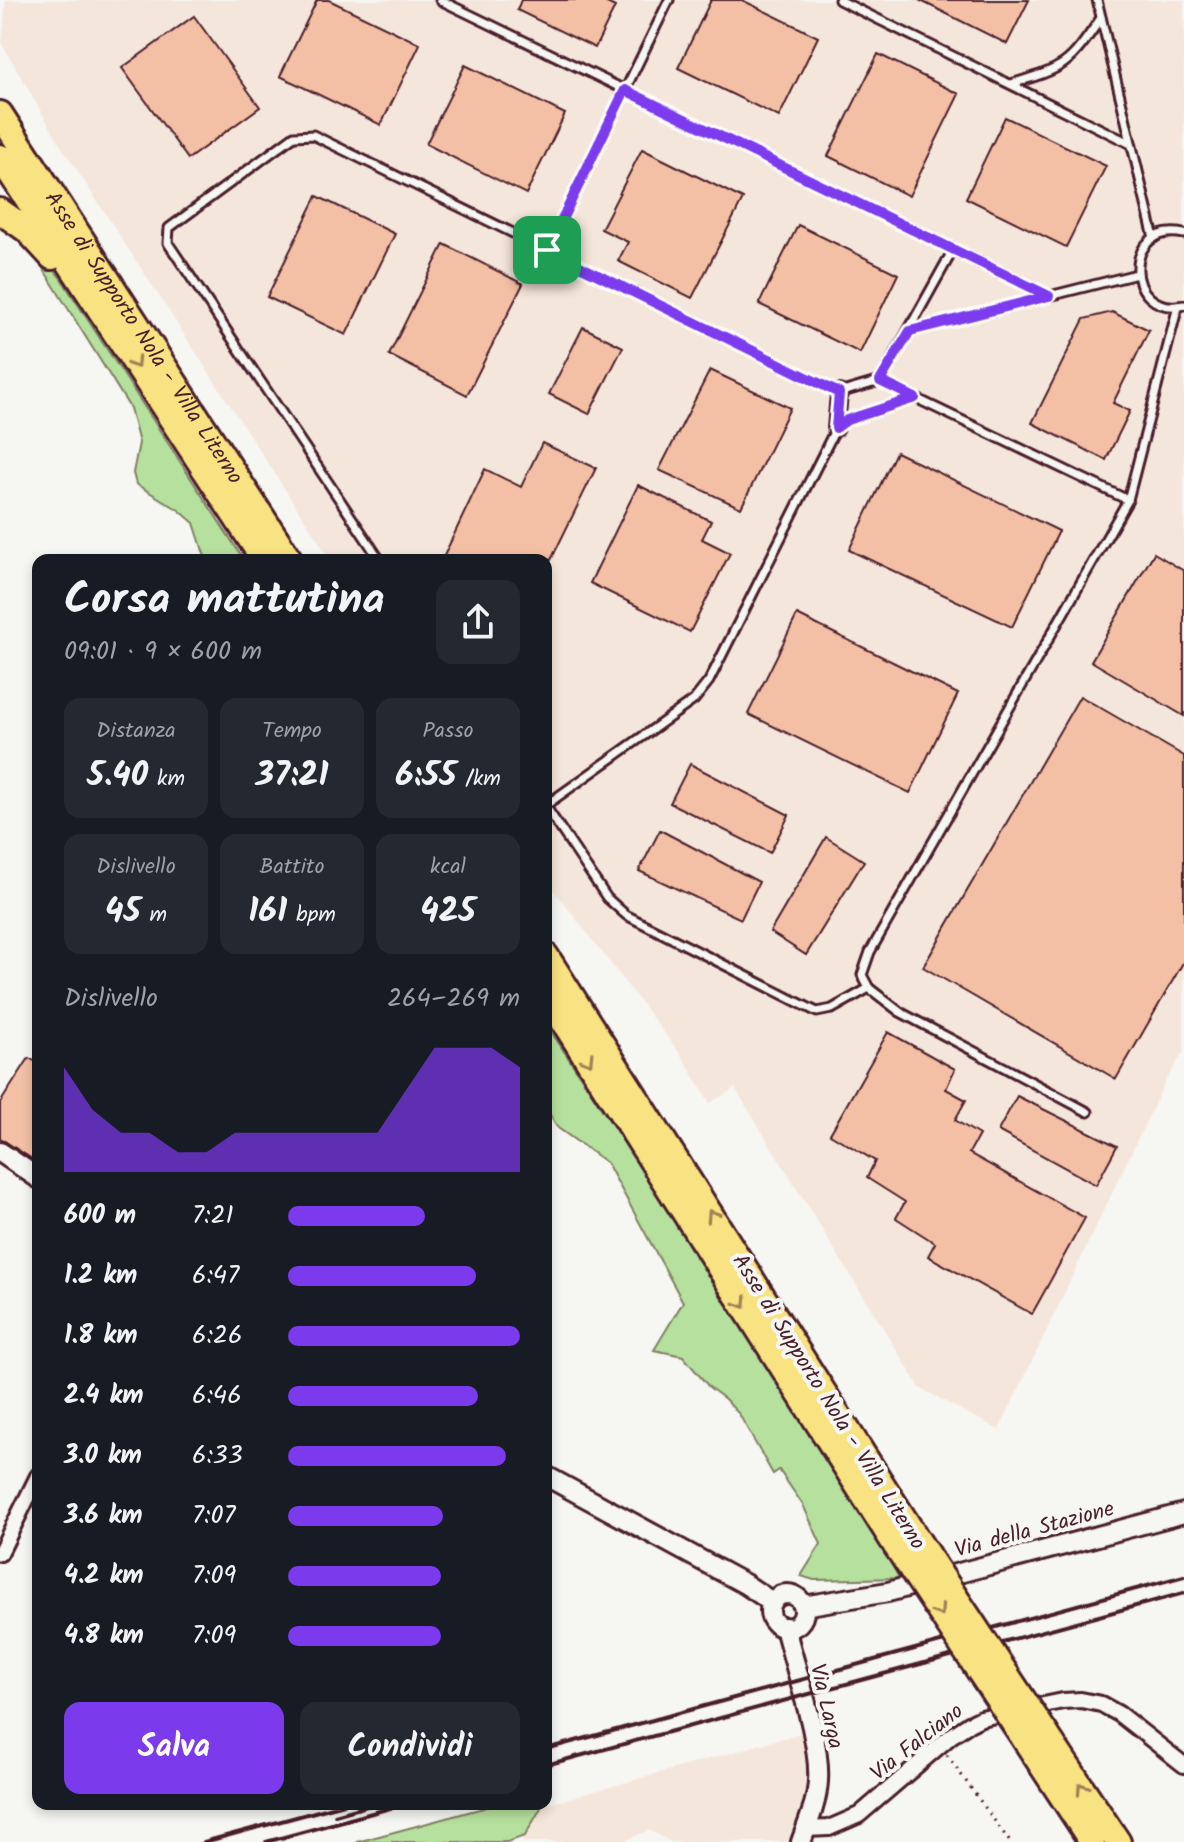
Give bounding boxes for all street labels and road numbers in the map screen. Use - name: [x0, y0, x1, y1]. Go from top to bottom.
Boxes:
- street label: Asse di Supporto Nola - Villa Literno: [35, 185, 251, 492]
- street label: Asse di Supporto Nola - Villa Literno: [722, 1247, 934, 1557]
- street label: Via della Stazione: [951, 1492, 1118, 1569]
- street label: Via Larga: [799, 1660, 852, 1753]
- street label: Via Falciano: [863, 1695, 972, 1791]

